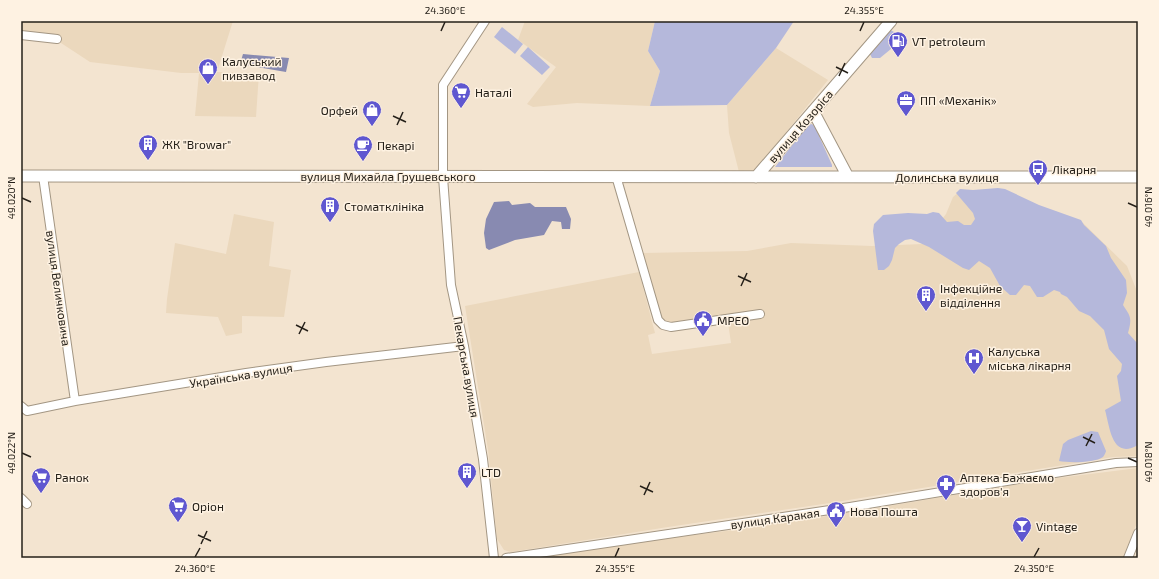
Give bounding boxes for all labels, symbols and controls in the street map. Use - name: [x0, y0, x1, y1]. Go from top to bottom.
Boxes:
- text: 24.360°E: [425, 4, 466, 16]
- text: 24.355°E: [844, 4, 884, 16]
- fuel station icon: VT petroleum: [887, 30, 909, 58]
- place label: VT petroleum: [912, 34, 986, 48]
- place label: Калуський пивзавод: [222, 54, 282, 82]
- shop icon: Калуський пивзавод: [197, 57, 219, 85]
- supermarket icon: Наталі: [450, 81, 472, 109]
- place label: Наталі: [475, 85, 512, 99]
- street label: вулиця Козоріса: [765, 87, 836, 166]
- office icon: ПП «Механік»: [895, 89, 917, 117]
- place label: ПП «Механік»: [920, 93, 997, 107]
- shop icon: Орфей: [361, 99, 383, 127]
- place label: Орфей: [321, 103, 358, 117]
- building icon: ЖК "Browar": [137, 133, 159, 161]
- cafe icon: Пекарі: [352, 134, 374, 162]
- place label: ЖК "Browar": [162, 137, 231, 151]
- place label: Пекарі: [377, 138, 415, 152]
- bus stop icon: Лікарня: [1027, 158, 1049, 186]
- place label: Лікарня: [1052, 162, 1096, 176]
- street label: вулиця Михайла Грушевського: [300, 169, 476, 184]
- street label: Долинська вулиця: [895, 170, 999, 185]
- text: 49.020°N: [5, 177, 17, 219]
- text: 49.016°N: [1142, 187, 1154, 227]
- building icon: Стоматклініка: [319, 195, 341, 223]
- place label: Стоматклініка: [344, 199, 424, 213]
- street label: вулиця Величковича: [43, 229, 74, 347]
- place label: Інфекційне відділення: [940, 281, 1002, 309]
- building icon: Інфекційне відділення: [915, 284, 937, 312]
- public building icon: МРЕО: [692, 309, 714, 337]
- place label: МРЕО: [717, 313, 749, 327]
- street label: Пекарська вулиця: [450, 315, 483, 419]
- place label: Калуська міська лікарня: [988, 344, 1071, 372]
- hospital icon: Калуська міська лікарня: [963, 347, 985, 375]
- street label: Українська вулиця: [188, 360, 294, 391]
- text: 49.022°N: [5, 432, 17, 474]
- text: 49.018°N: [1142, 442, 1154, 482]
- building icon: LTD: [456, 461, 478, 489]
- place label: LTD: [481, 465, 501, 479]
- supermarket icon: Ранок: [30, 466, 52, 494]
- place label: Ранок: [55, 470, 90, 484]
- place label: Аптека Бажаємо здоров'я: [960, 470, 1054, 498]
- pharmacy icon: Аптека Бажаємо здоров'я: [935, 473, 957, 501]
- supermarket icon: Оріон: [167, 495, 189, 523]
- place label: Оріон: [192, 499, 224, 513]
- public building icon: Нова Пошта: [825, 500, 847, 528]
- place label: Нова Пошта: [850, 504, 918, 518]
- street label: вулиця Каракая: [730, 505, 821, 532]
- bar icon: Vintage: [1011, 515, 1033, 543]
- place label: Vintage: [1036, 519, 1078, 533]
- text: 24.360°E: [175, 562, 216, 574]
- text: 24.355°E: [595, 562, 635, 574]
- text: 24.350°E: [1014, 562, 1055, 574]

